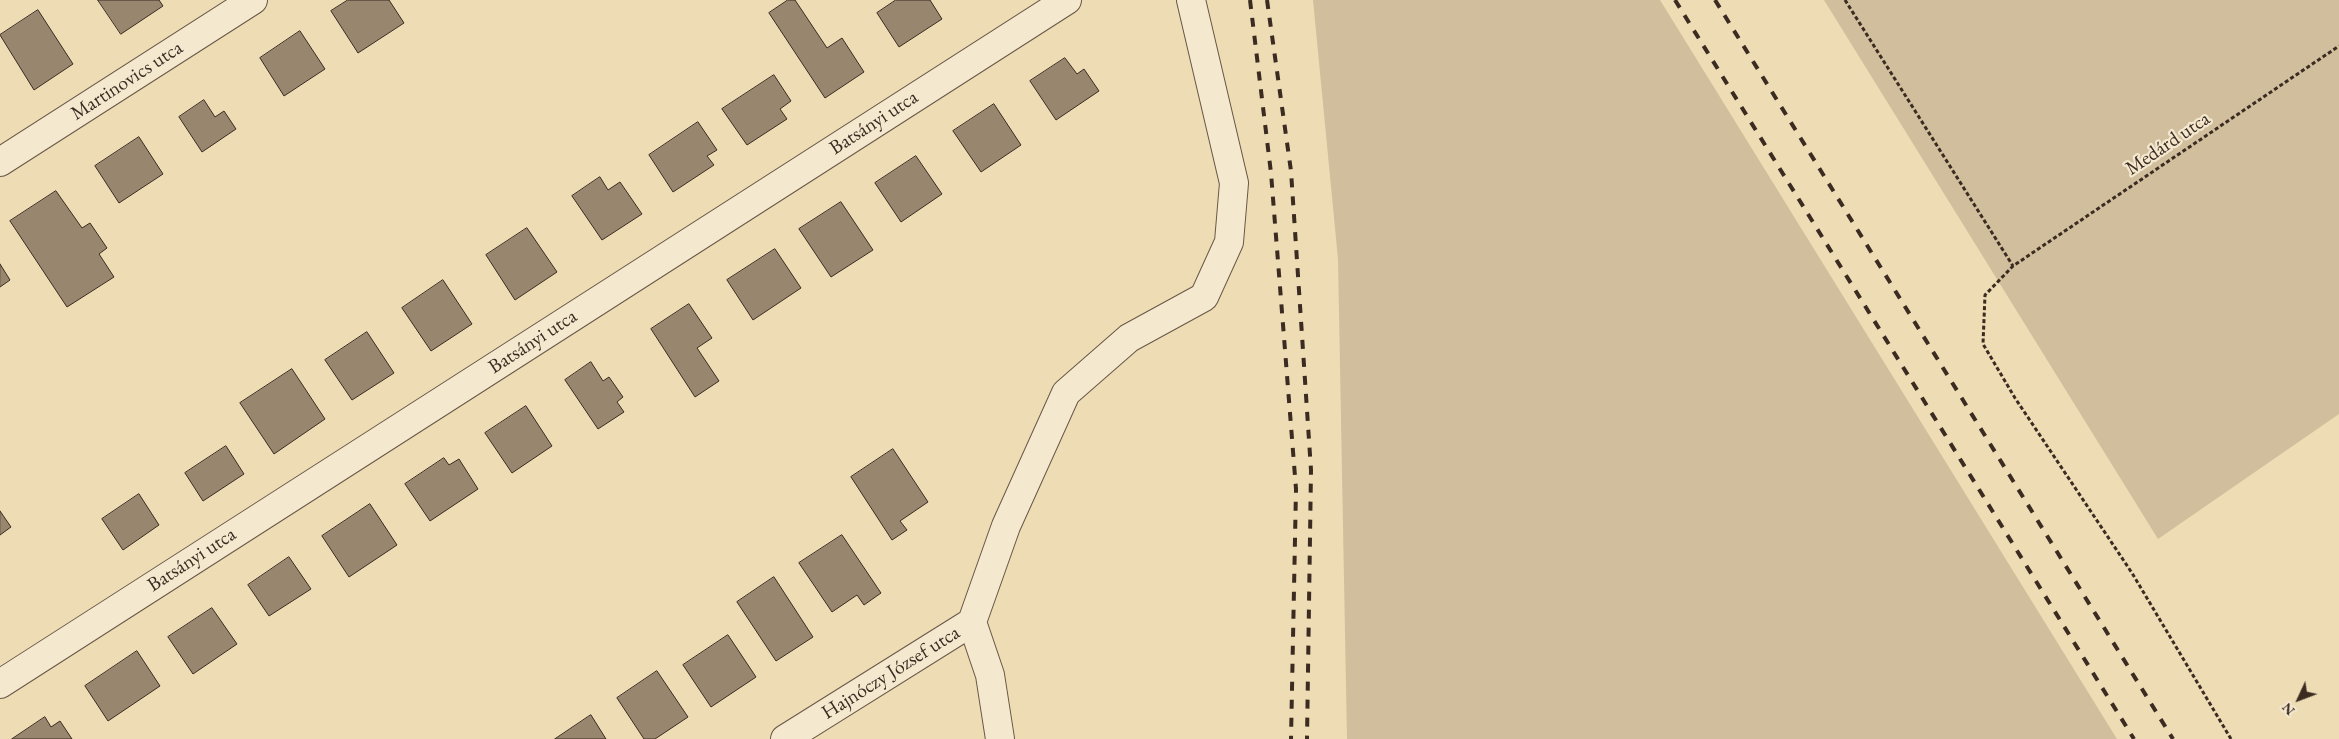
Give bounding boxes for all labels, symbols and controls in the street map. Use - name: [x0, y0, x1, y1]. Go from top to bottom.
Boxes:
- street label: Martinovics utca: [67, 36, 187, 126]
- street label: Batsányi utca: [825, 86, 923, 160]
- street label: Medárd utca: [2121, 107, 2215, 181]
- street label: Batsányi utca: [484, 305, 582, 379]
- street label: Batsányi utca: [143, 523, 241, 597]
- street label: Hajnóczy József utca: [818, 621, 964, 725]
- north arrow: [2274, 674, 2324, 724]
- text: N: [2278, 699, 2298, 720]

